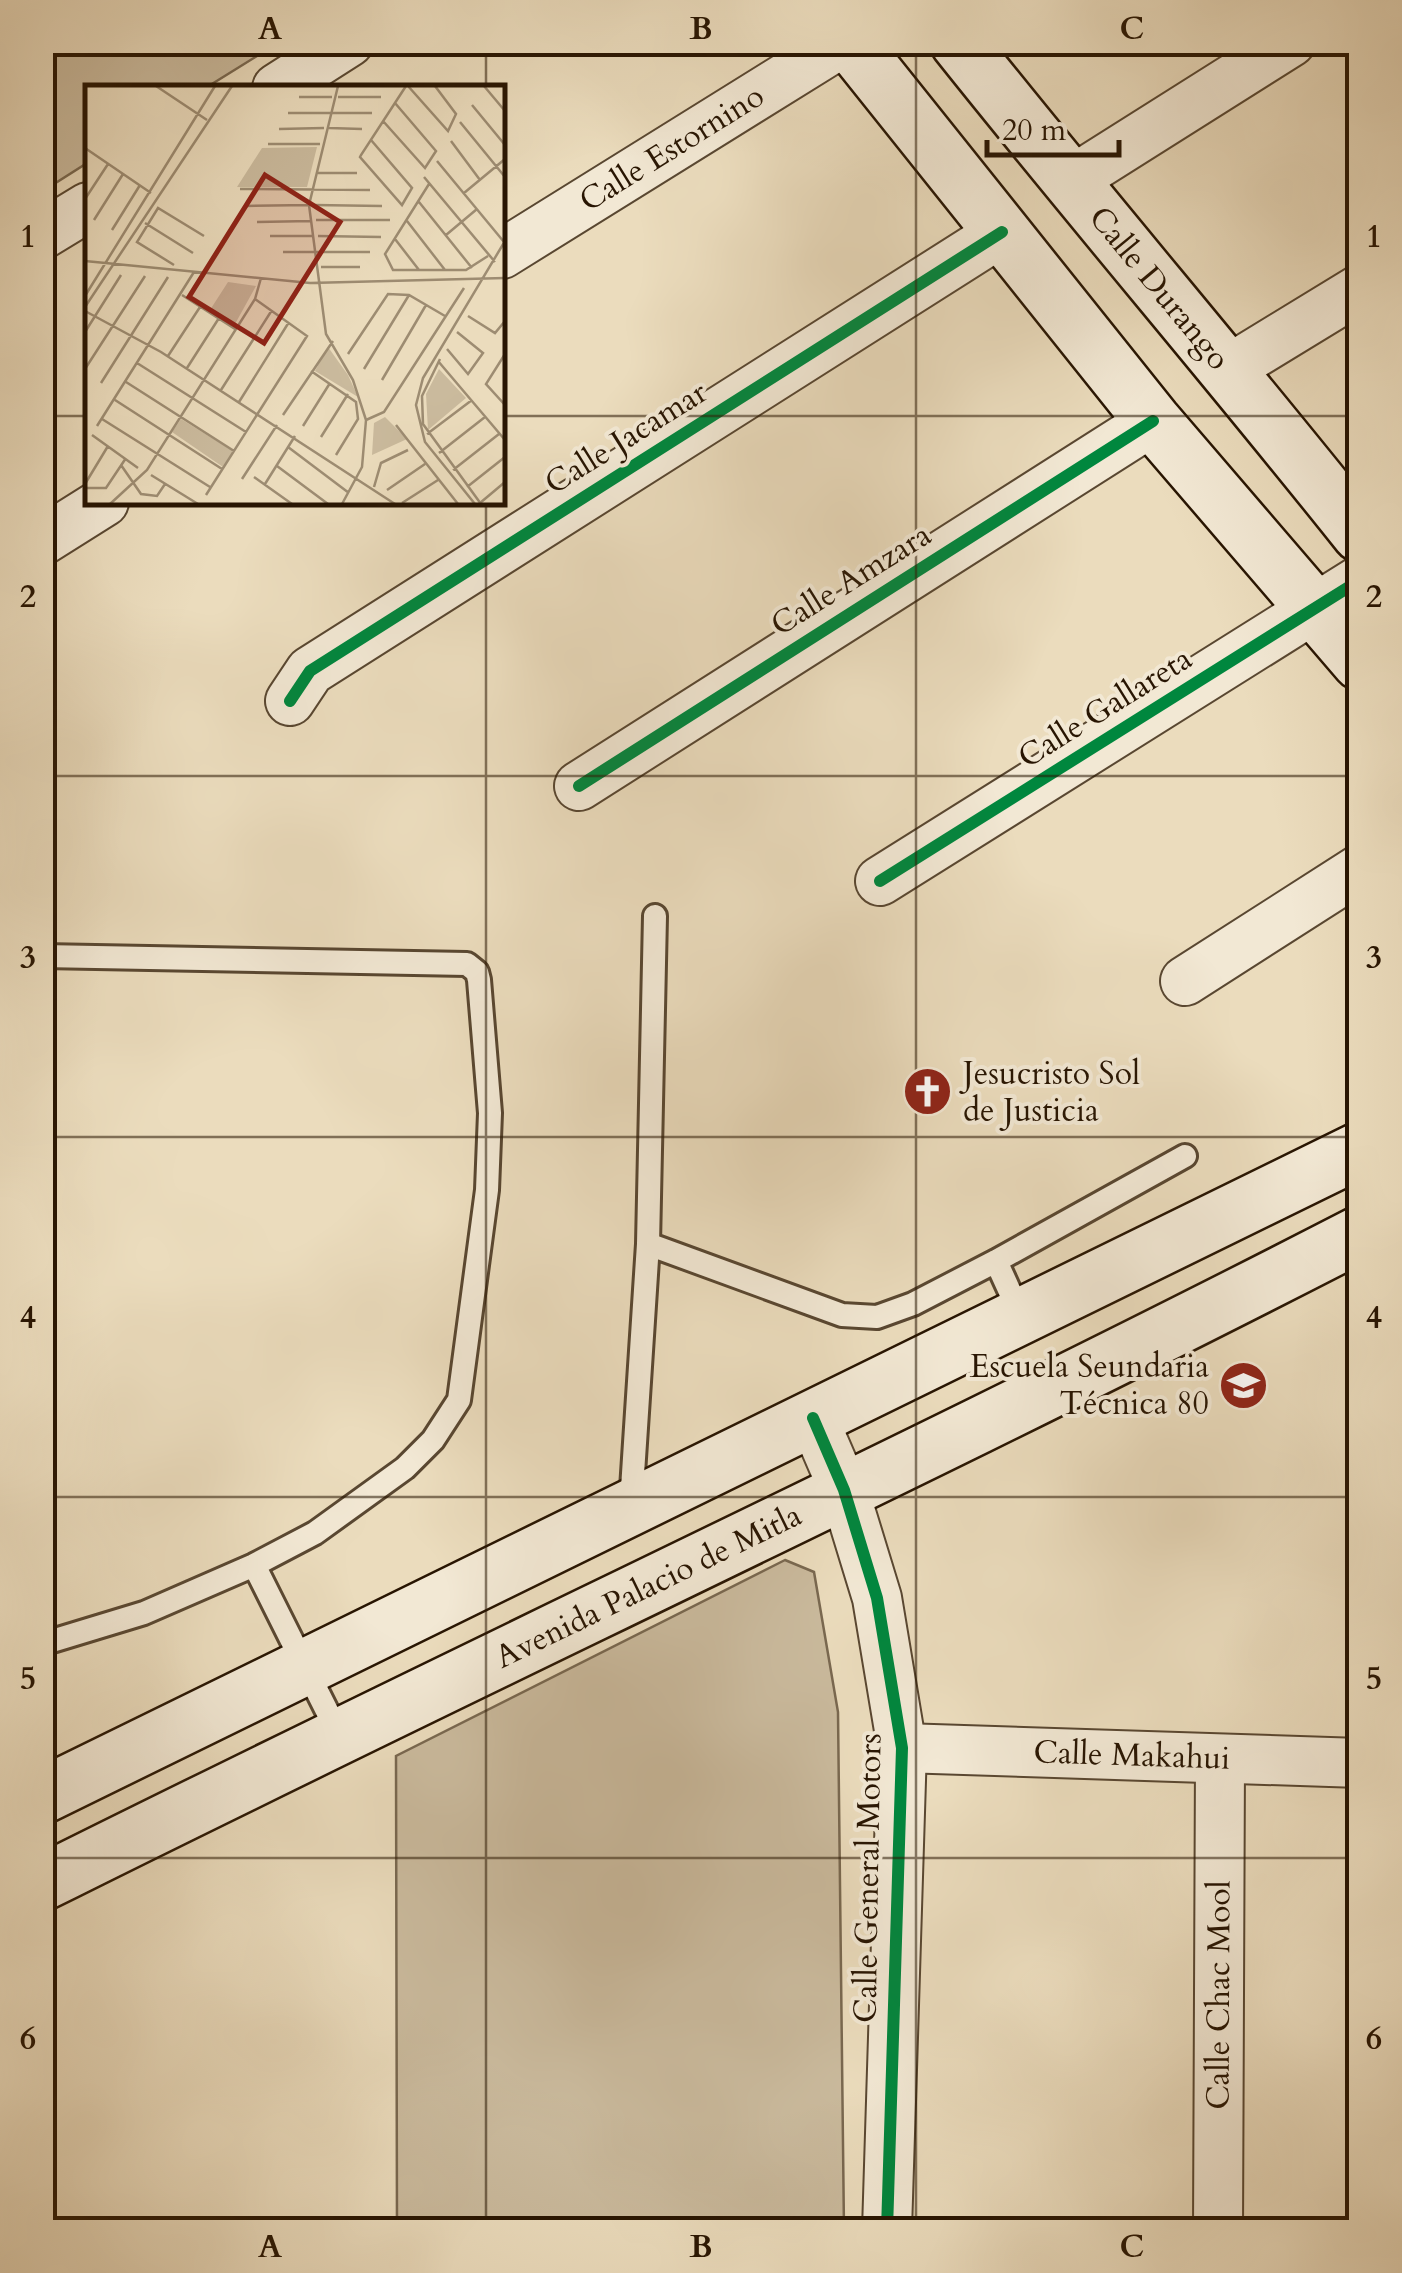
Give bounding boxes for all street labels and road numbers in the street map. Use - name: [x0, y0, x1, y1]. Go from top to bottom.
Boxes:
- street label: Calle Estornino: [571, 74, 773, 223]
- street label: Calle Durango: [1078, 197, 1240, 379]
- street label: Calle Jacamar: [537, 371, 716, 505]
- street label: Calle Amzara: [763, 513, 940, 647]
- street label: Calle Gallareta: [1010, 637, 1200, 779]
- street label: Avenida Palacio de Mitla: [488, 1493, 809, 1679]
- street label: Calle Makahui: [1033, 1730, 1231, 1781]
- street label: Calle General Motors: [843, 1733, 893, 2023]
- street label: Calle Chac Mool: [1197, 1880, 1241, 2110]

